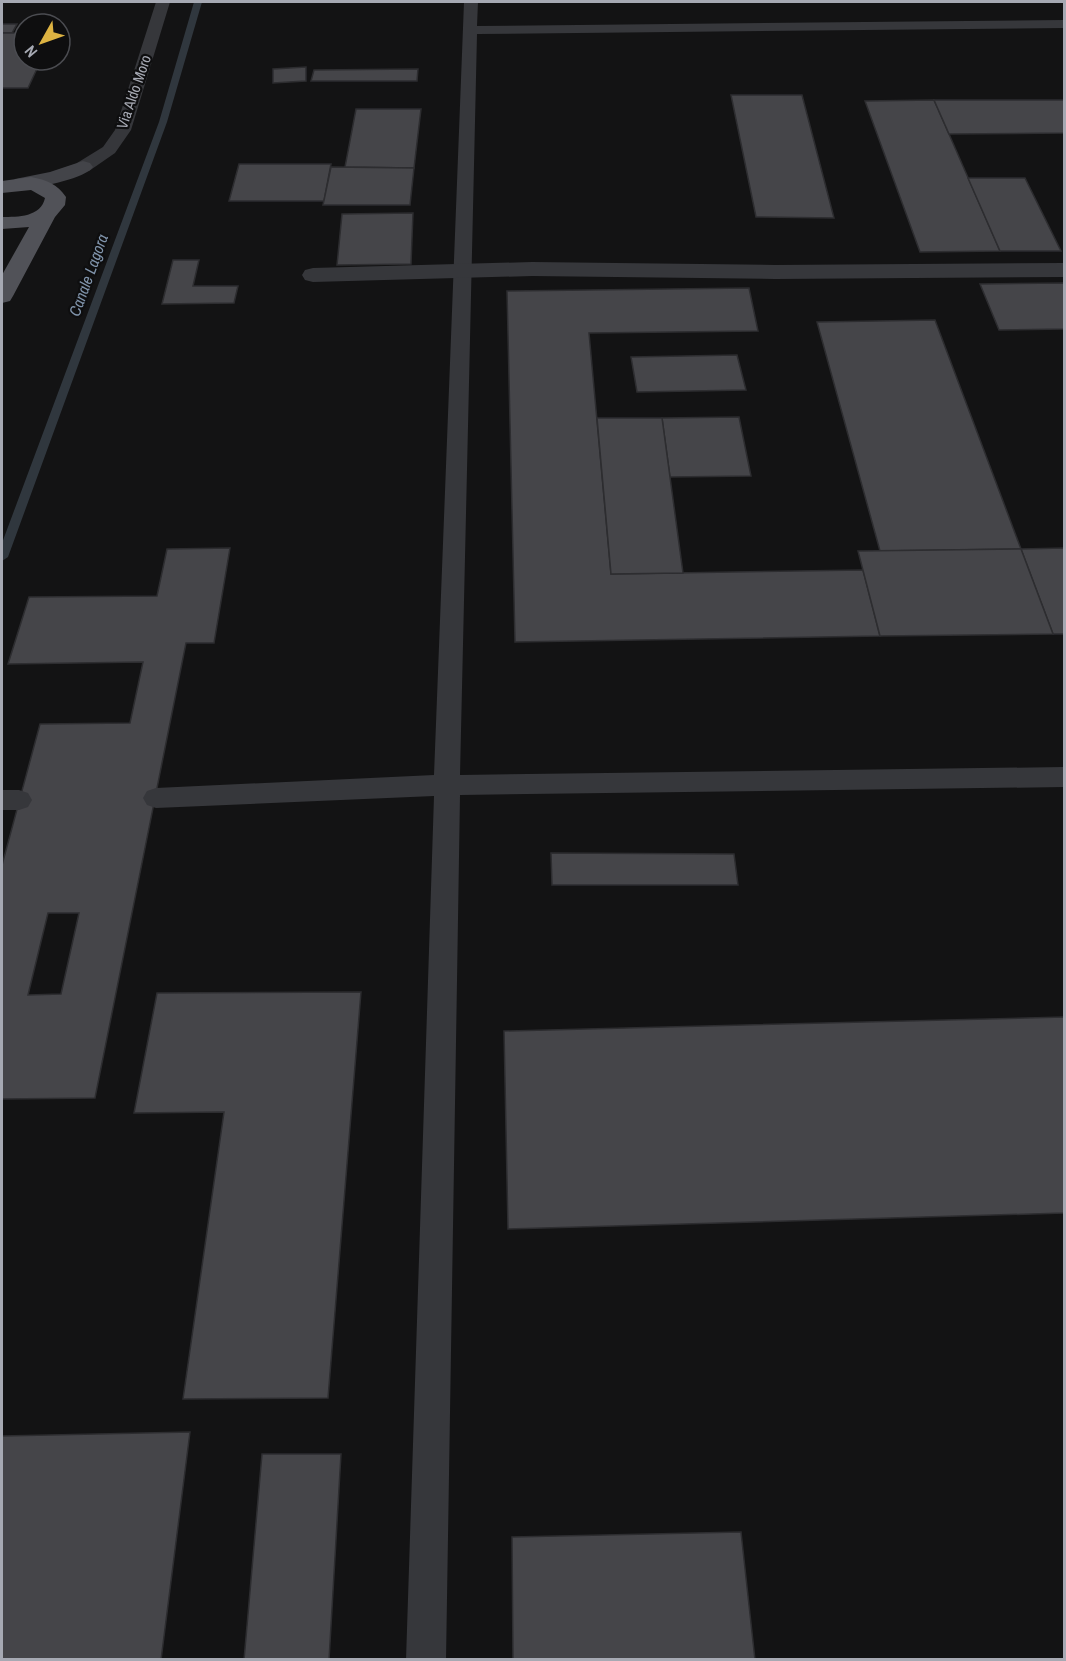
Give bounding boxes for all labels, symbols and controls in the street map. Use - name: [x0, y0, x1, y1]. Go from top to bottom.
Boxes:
- north arrow: [12, 12, 72, 72]
- text: N: [19, 41, 42, 62]
- street label: Via Aldo Moro: [111, 52, 156, 132]
- water label: Canale Lagora: [63, 231, 113, 319]

